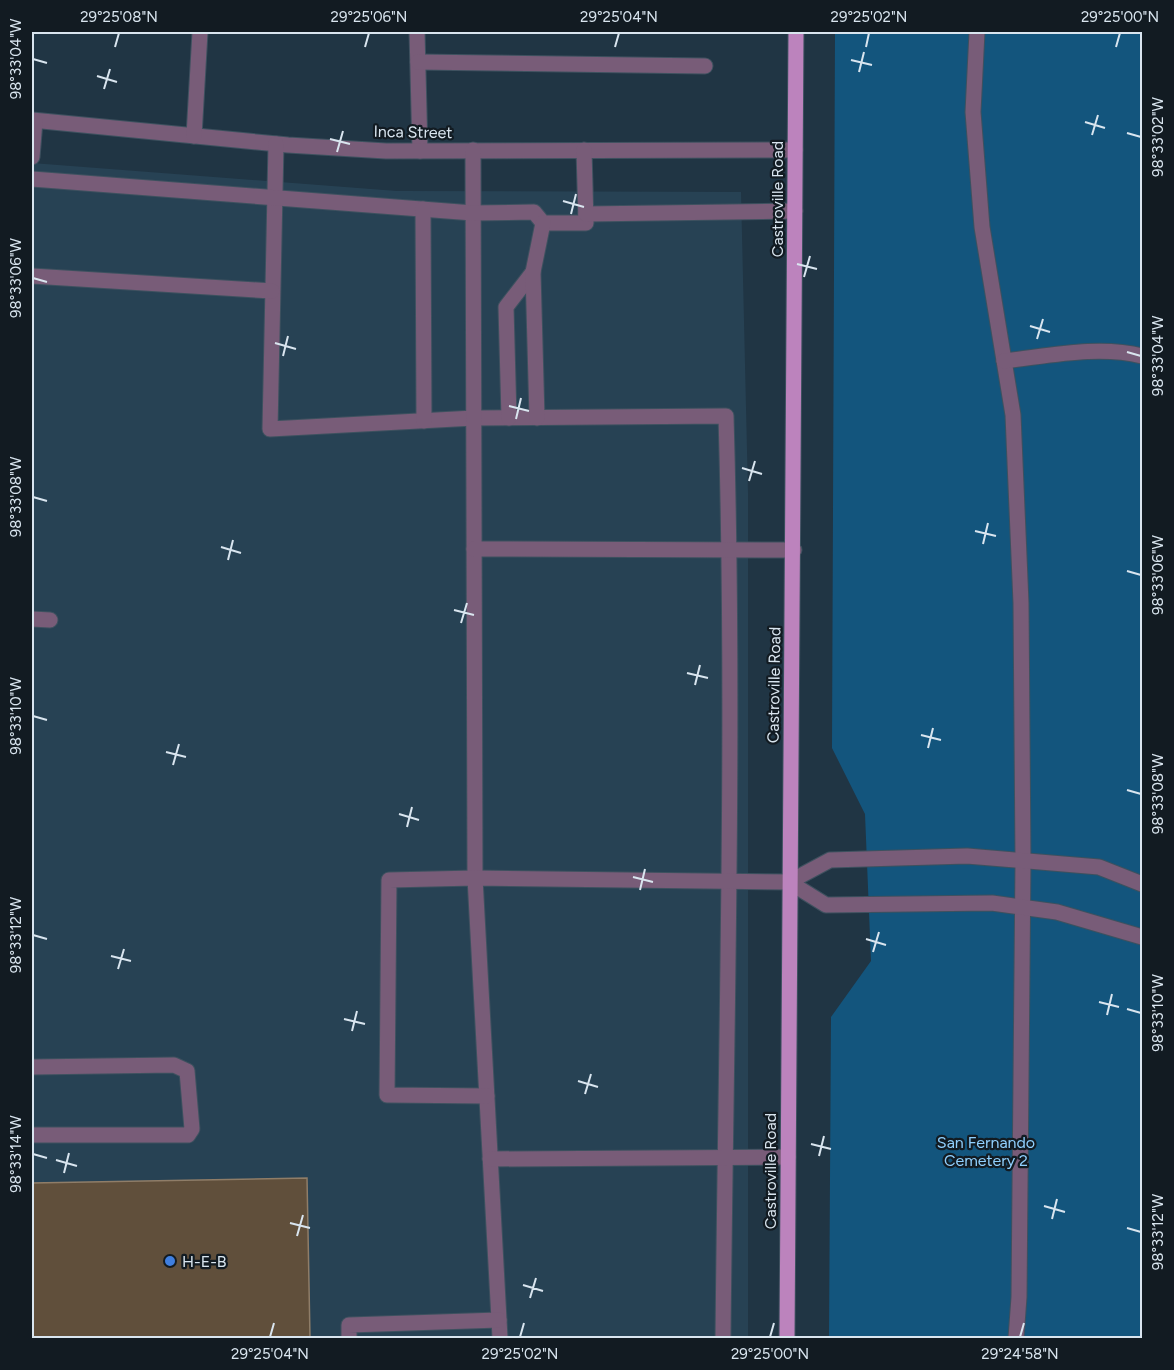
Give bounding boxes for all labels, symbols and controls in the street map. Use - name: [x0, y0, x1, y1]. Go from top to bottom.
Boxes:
- text: 29°25'08"N: [80, 8, 158, 26]
- text: 29°25'06"N: [331, 8, 407, 26]
- text: 29°25'04"N: [580, 8, 658, 26]
- text: 29°25'02"N: [831, 8, 907, 26]
- text: 29°25'00"N: [1081, 8, 1159, 26]
- text: 98°33'04"W: [7, 18, 25, 99]
- text: 98°33'02"W: [1149, 97, 1167, 177]
- street label: Inca Street: [373, 122, 453, 142]
- street label: Castroville Road: [768, 141, 787, 257]
- text: 98°33'06"W: [7, 237, 25, 318]
- text: 98°33'04"W: [1149, 315, 1167, 396]
- text: 98°33'08"W: [7, 456, 25, 537]
- text: 98°33'06"W: [1149, 534, 1167, 615]
- street label: Castroville Road: [763, 627, 785, 743]
- text: 98°33'10"W: [7, 677, 25, 755]
- text: 98°33'08"W: [1149, 753, 1167, 834]
- text: 98°33'12"W: [7, 896, 25, 973]
- text: 98°33'10"W: [1149, 974, 1167, 1052]
- street label: Castroville Road: [761, 1113, 780, 1229]
- text: 98°33'14"W: [7, 1115, 25, 1193]
- park label: San Fernando Cemetery 2: [937, 1133, 1035, 1170]
- text: 98°33'12"W: [1149, 1193, 1167, 1270]
- place label: H-E-B: [182, 1252, 227, 1271]
- marker: H-E-B: [163, 1254, 177, 1268]
- text: 29°25'04"N: [231, 1345, 309, 1363]
- text: 29°25'02"N: [482, 1345, 558, 1363]
- text: 29°25'00"N: [731, 1345, 809, 1363]
- text: 29°24'58"N: [981, 1345, 1059, 1363]

